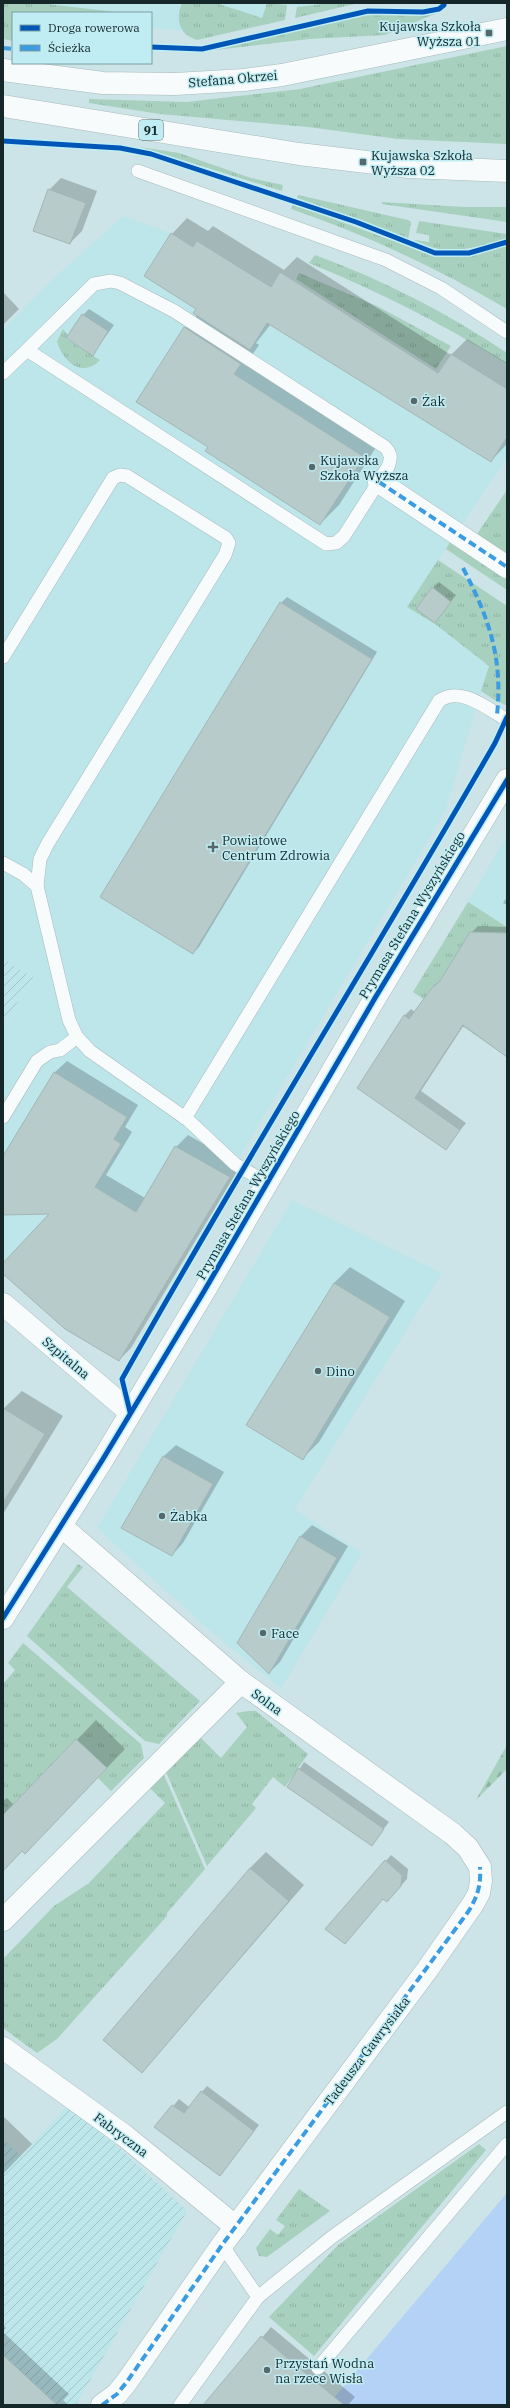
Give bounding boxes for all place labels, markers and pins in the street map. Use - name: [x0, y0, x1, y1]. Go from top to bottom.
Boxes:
- place label: Kujawska Szkoła Wyższa 01: [379, 18, 481, 50]
- marker: Kujawska Szkoła Wyższa 01: [484, 28, 494, 38]
- place label: Kujawska Szkoła Wyższa 02: [371, 147, 473, 179]
- marker: Kujawska Szkoła Wyższa 02: [358, 157, 368, 167]
- place label: Żak: [422, 393, 445, 410]
- marker: Żak: [409, 396, 419, 406]
- place label: Kujawska Szkoła Wyższa: [320, 452, 409, 484]
- marker: Kujawska Szkoła Wyższa: [307, 462, 317, 472]
- place label: Powiatowe Centrum Zdrowia: [222, 832, 330, 864]
- marker: Powiatowe Centrum Zdrowia: [207, 841, 219, 853]
- place label: Dino: [326, 1363, 355, 1380]
- marker: Dino: [313, 1366, 323, 1376]
- place label: Żabka: [170, 1508, 208, 1525]
- marker: Żabka: [157, 1511, 167, 1521]
- place label: Face: [271, 1625, 299, 1642]
- marker: Face: [258, 1628, 268, 1638]
- place label: Przystań Wodna na rzece Wisła: [275, 2355, 374, 2387]
- marker: Przystań Wodna na rzece Wisła: [262, 2365, 272, 2375]

